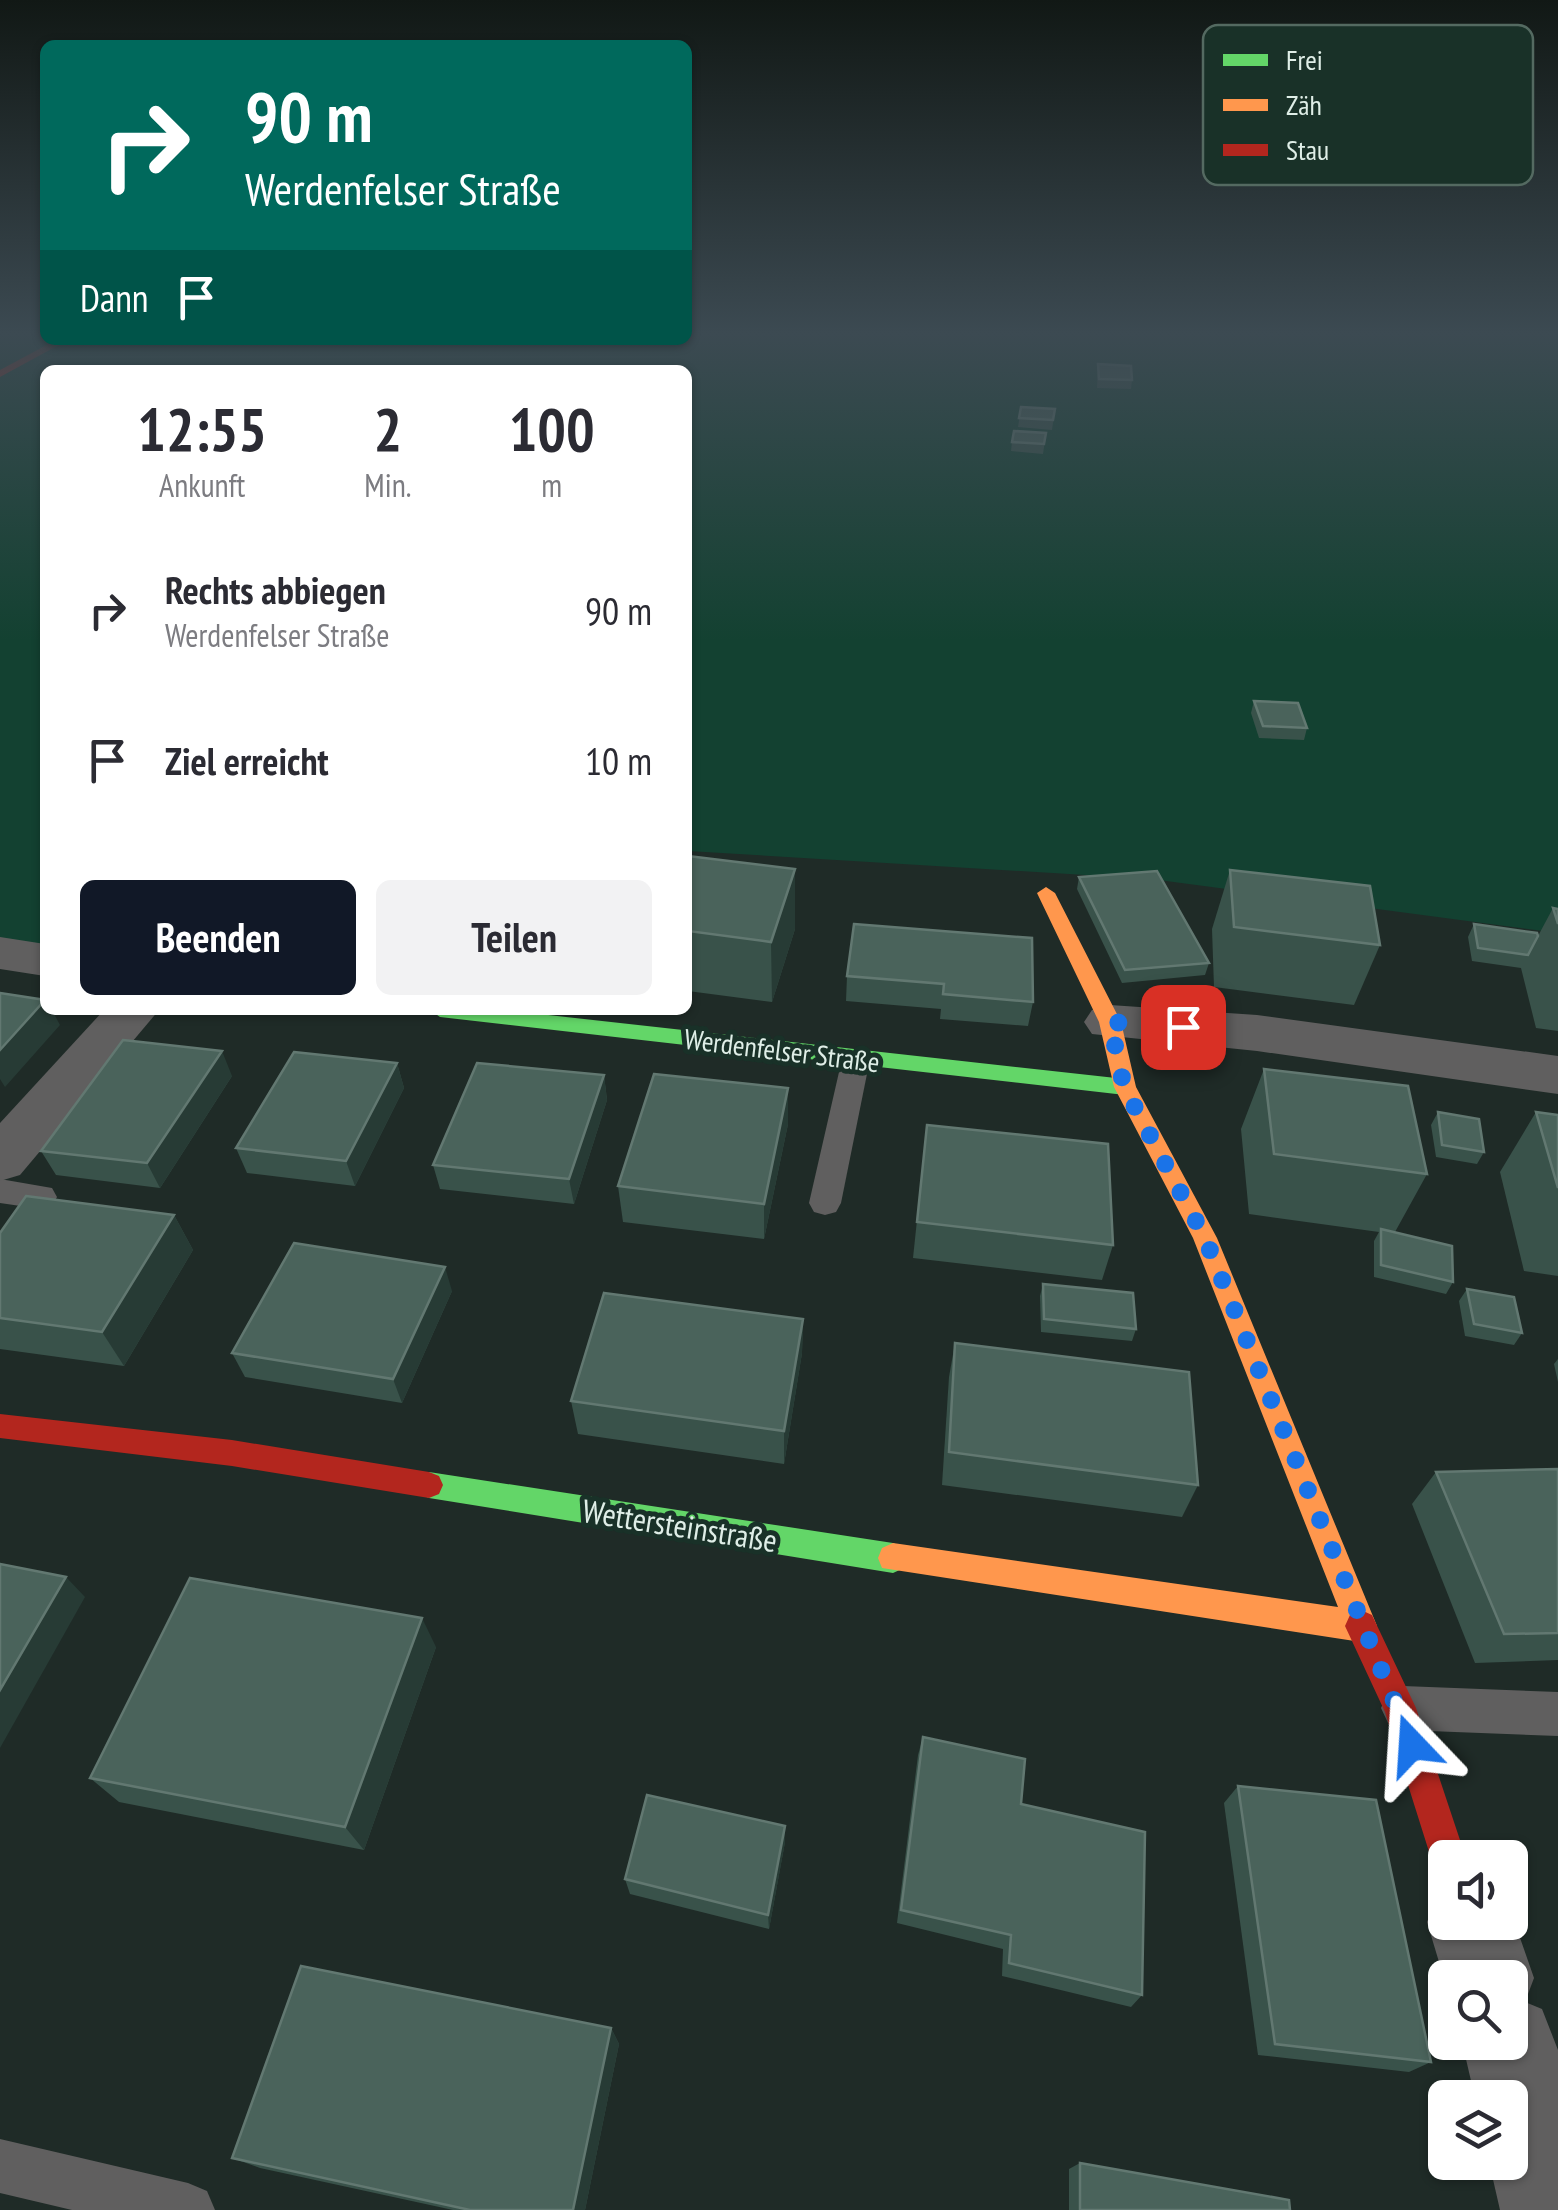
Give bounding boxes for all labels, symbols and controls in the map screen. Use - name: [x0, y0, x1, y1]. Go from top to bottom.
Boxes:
- legend: [1203, 25, 1533, 185]
- text: Frei: [1286, 41, 1323, 78]
- text: 90 m: [245, 71, 373, 161]
- icon: right: [80, 80, 210, 210]
- text: Zäh: [1286, 86, 1322, 123]
- text: Stau: [1286, 131, 1329, 168]
- text: Werdenfelser Straße: [245, 159, 561, 217]
- icon: arrive: [169, 270, 224, 325]
- text: Dann: [80, 273, 149, 322]
- text: 12:55: [137, 390, 267, 468]
- text: 2: [374, 390, 402, 468]
- text: 100: [509, 390, 595, 468]
- text: Ankunft: [159, 464, 245, 506]
- text: Min.: [364, 464, 411, 506]
- text: m: [541, 464, 562, 506]
- text: Rechts abbiegen: [165, 565, 386, 614]
- icon: right: [80, 583, 135, 638]
- text: 90 m: [585, 586, 652, 635]
- text: Werdenfelser Straße: [165, 614, 390, 656]
- icon: arrive: [80, 733, 135, 788]
- text: Ziel erreicht: [165, 736, 329, 785]
- text: 10 m: [585, 736, 652, 785]
- button: Beenden: [80, 880, 356, 995]
- button: Teilen: [376, 880, 652, 995]
- pin: [1141, 985, 1226, 1070]
- icon: arrive: [1156, 1000, 1211, 1055]
- street label: Werdenfelser Straße: [682, 1020, 882, 1080]
- street label: Wettersteinstraße: [580, 1489, 780, 1561]
- position arrow: [1360, 1693, 1464, 1797]
- map controls: [1428, 1840, 1528, 2180]
- button: sound: [1428, 1840, 1528, 1940]
- button: search: [1428, 1960, 1528, 2060]
- button: layers: [1428, 2080, 1528, 2180]

